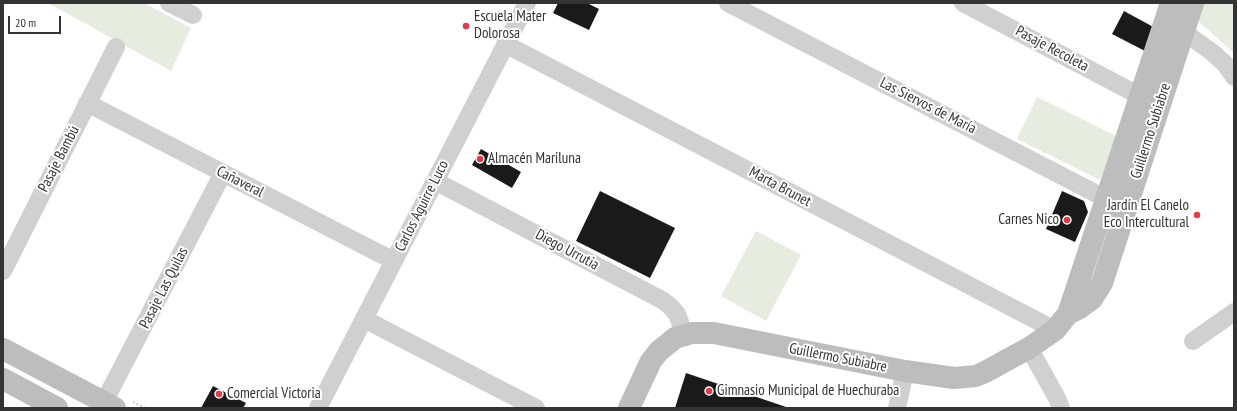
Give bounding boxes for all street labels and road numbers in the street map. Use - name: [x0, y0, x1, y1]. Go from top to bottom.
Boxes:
- street label: Pasaje Recoleta: [1012, 22, 1092, 76]
- street label: Las Siervos de María: [877, 74, 979, 138]
- street label: Guillermo Subiabre: [1127, 81, 1175, 181]
- street label: Pasaje Bambú: [35, 123, 83, 195]
- street label: Carlos Aguirre Luco: [391, 157, 453, 255]
- street label: Cañaveral: [213, 162, 267, 202]
- street label: Marta Brunet: [746, 163, 814, 211]
- street label: Diego Urrutia: [532, 226, 602, 274]
- street label: Pasaje Las Quilas: [136, 244, 192, 332]
- street label: Guillermo Subiabre: [788, 340, 888, 376]

